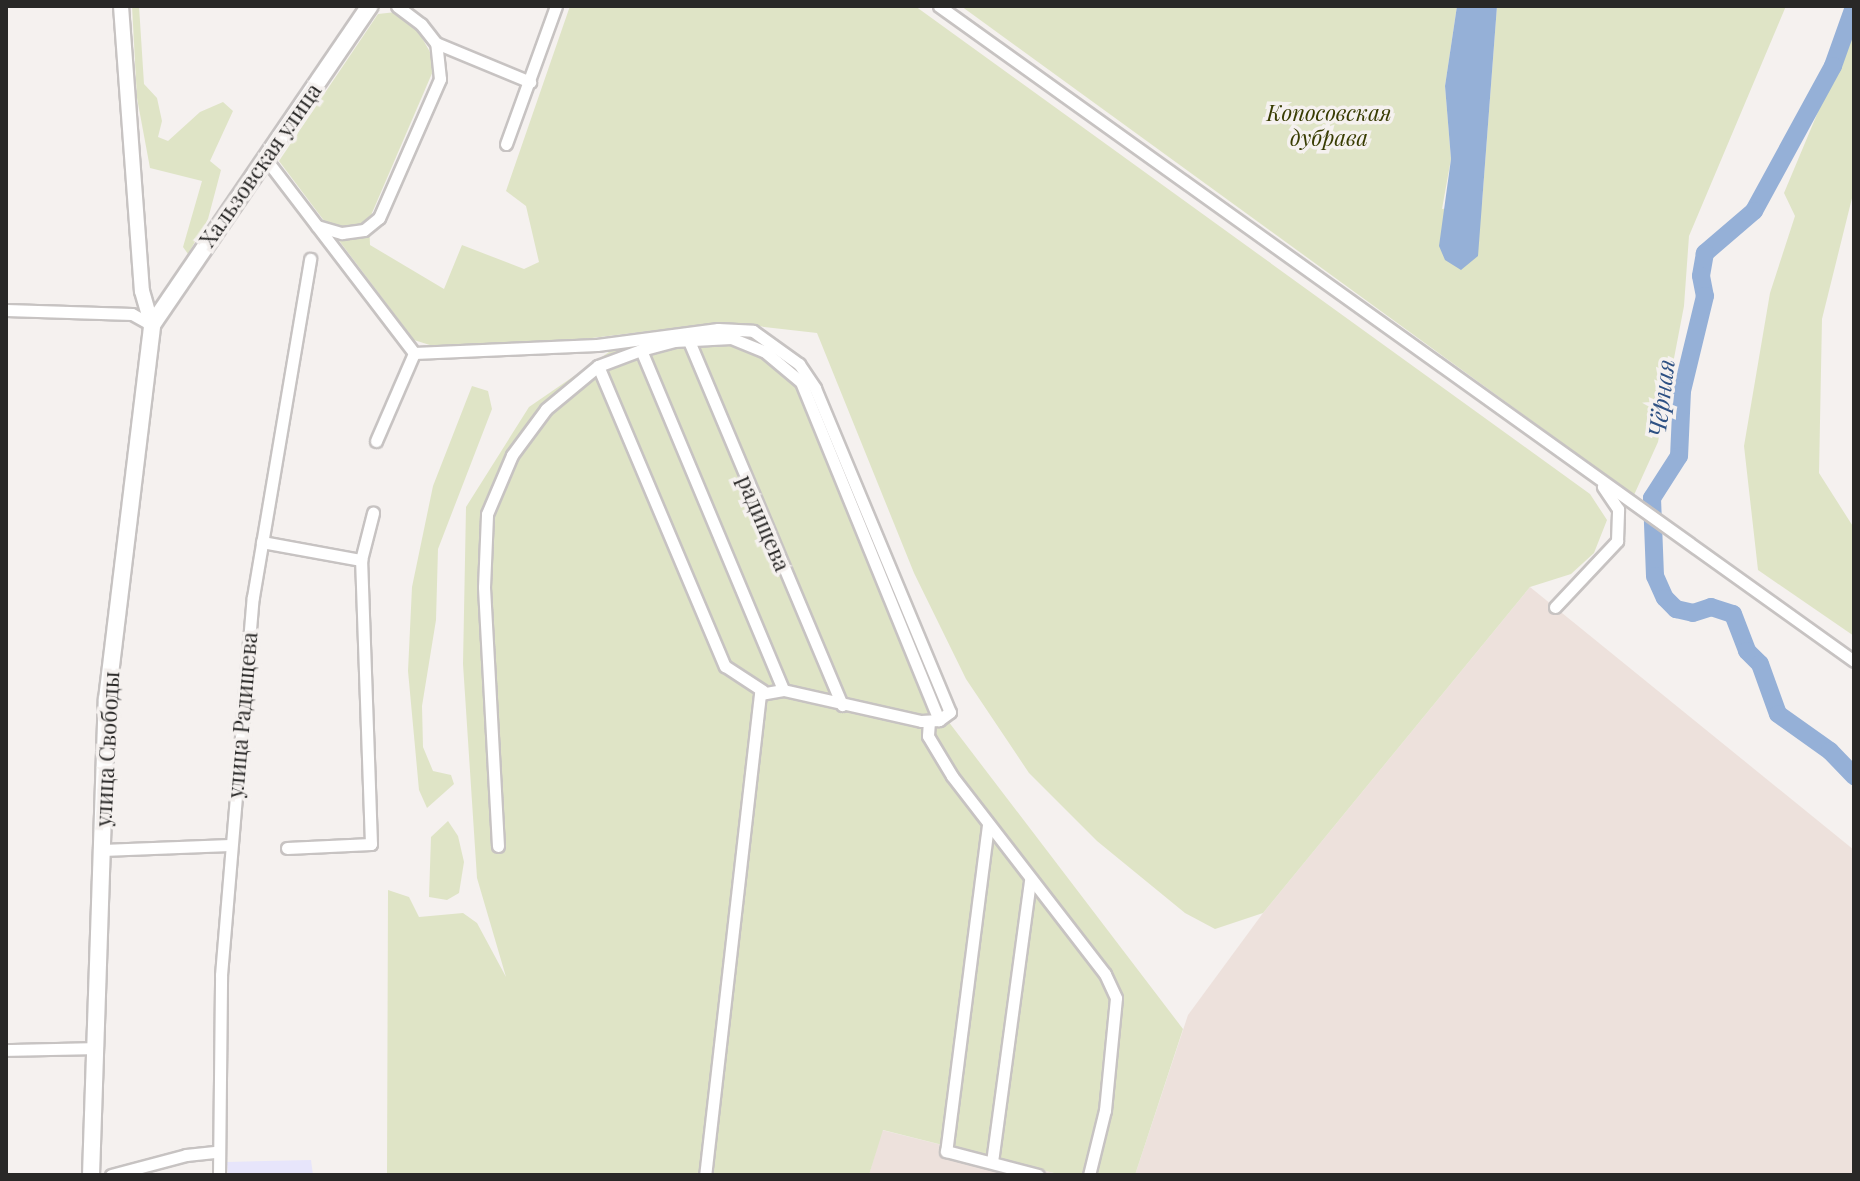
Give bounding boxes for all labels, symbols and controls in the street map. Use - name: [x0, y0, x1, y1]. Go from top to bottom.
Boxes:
- street label: Хальзовская улица: [194, 78, 326, 252]
- park label: Копосовская дубрава: [1267, 99, 1391, 150]
- water label: Чёрная: [1642, 357, 1680, 439]
- street label: радищева: [732, 471, 796, 575]
- street label: улица Радищева: [222, 631, 262, 799]
- street label: улица Свободы: [90, 671, 124, 827]

